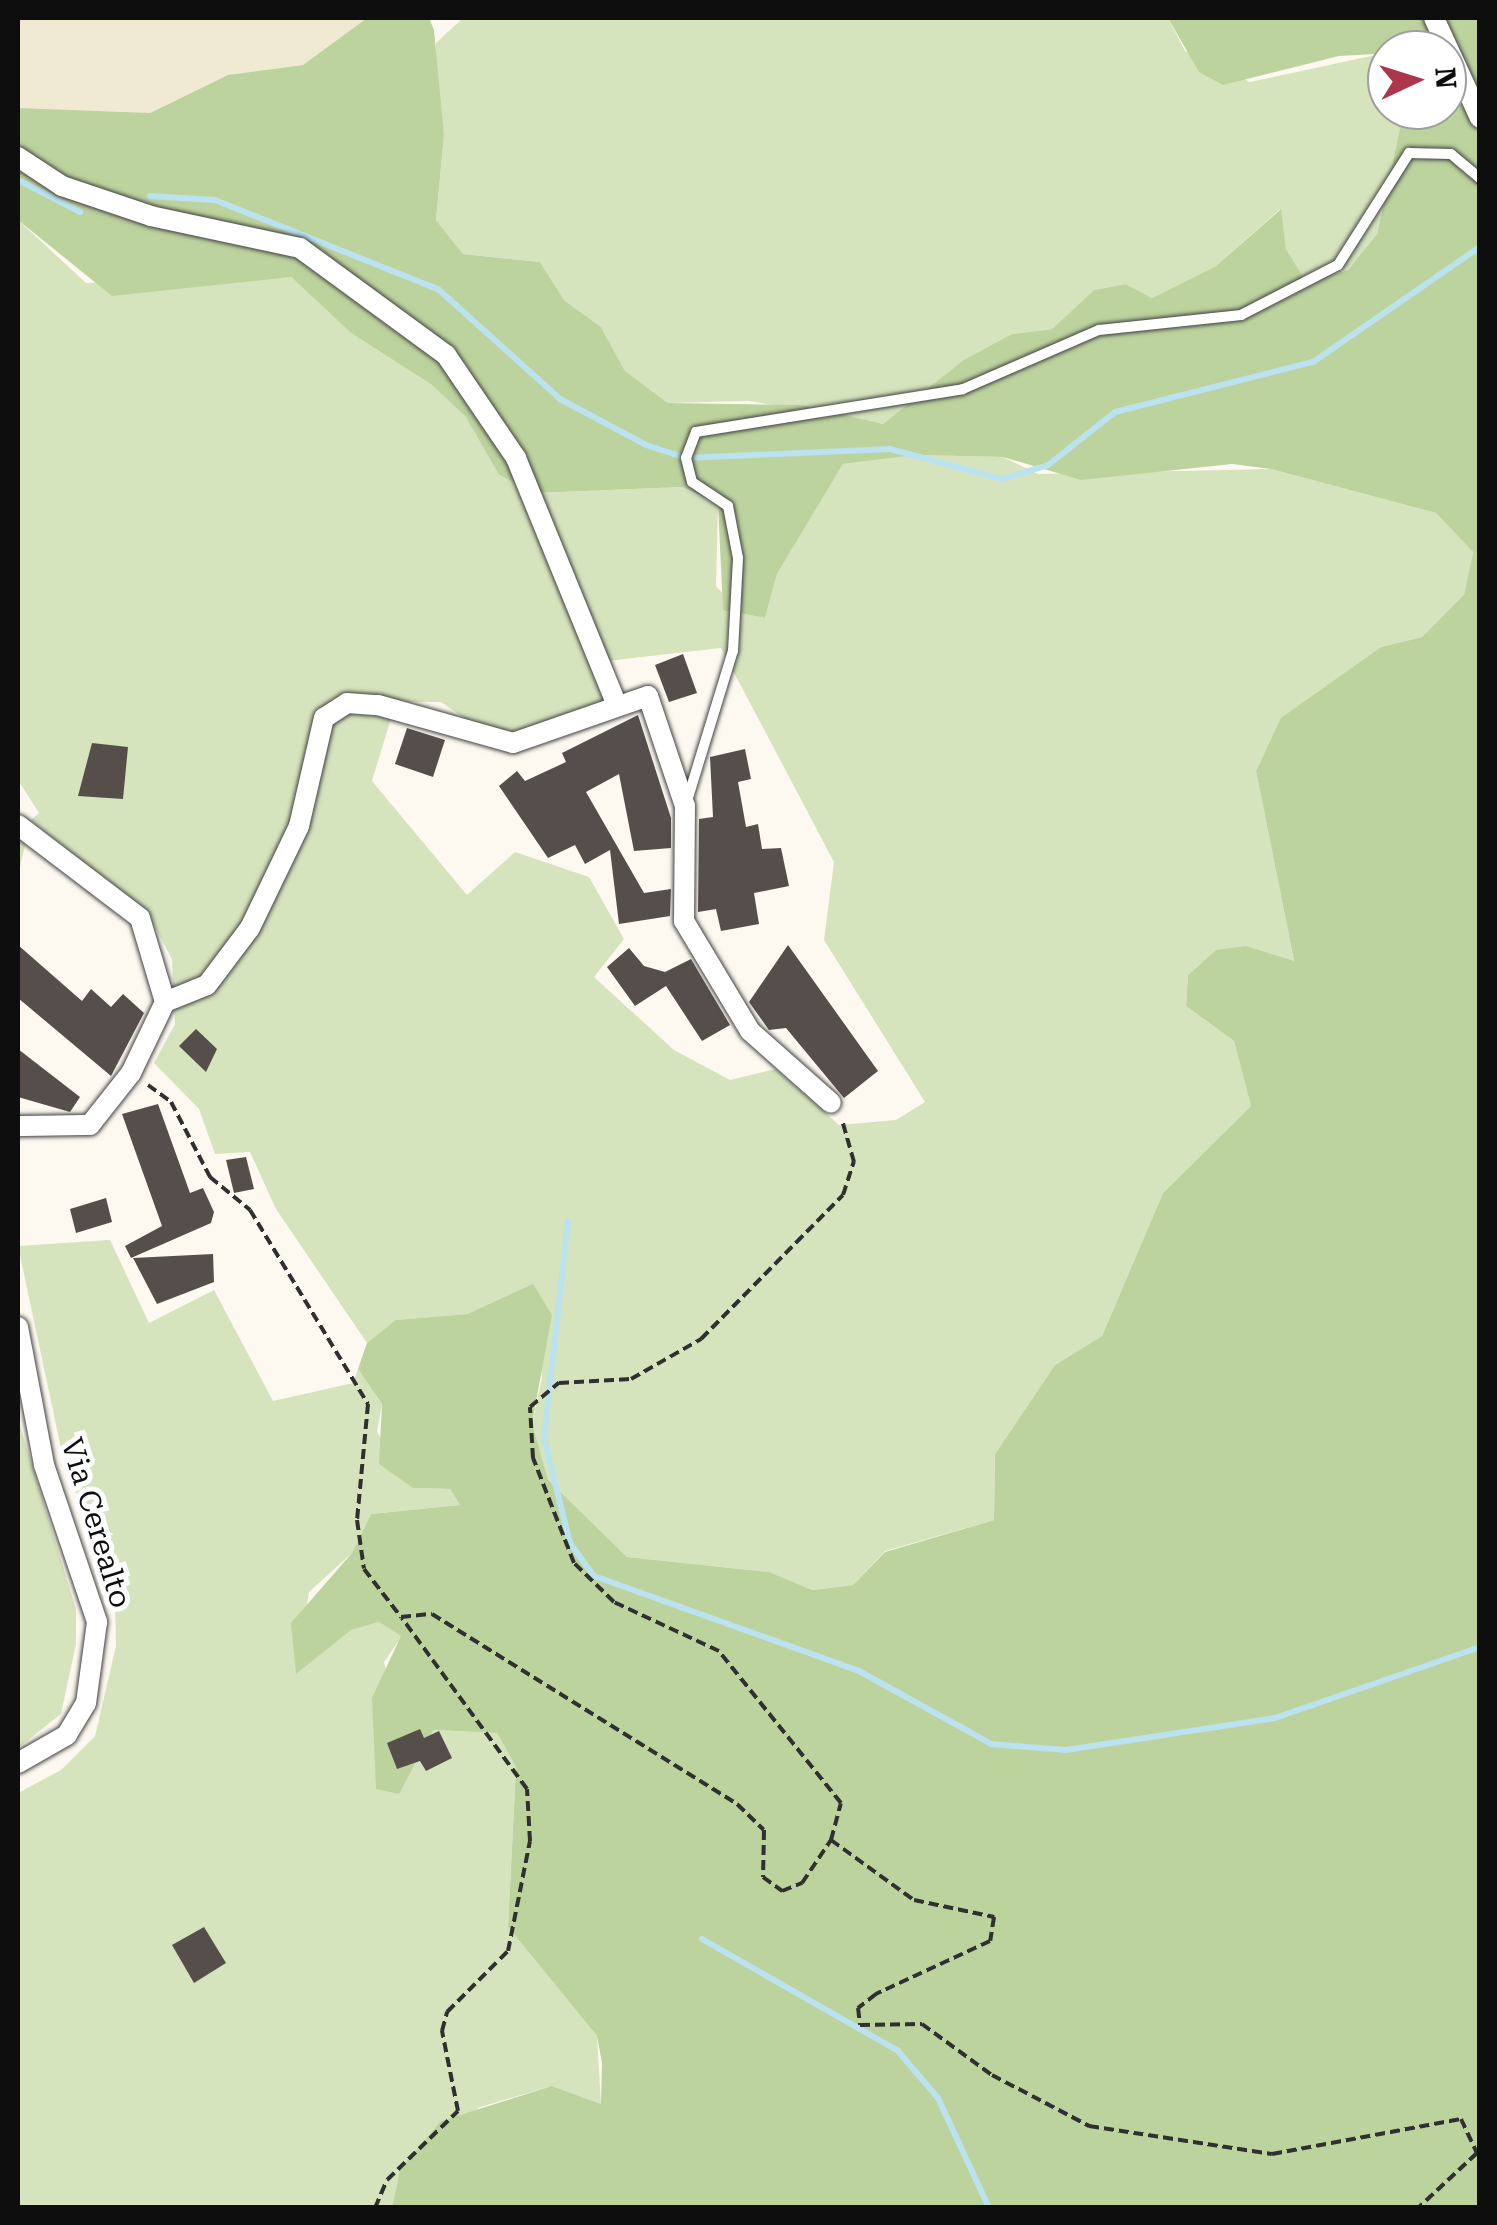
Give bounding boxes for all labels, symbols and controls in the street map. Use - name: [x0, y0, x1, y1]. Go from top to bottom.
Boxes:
- north arrow: [1367, 30, 1467, 130]
- text: N: [1428, 66, 1463, 90]
- street label: Via Cerealto: [53, 1434, 139, 1612]

